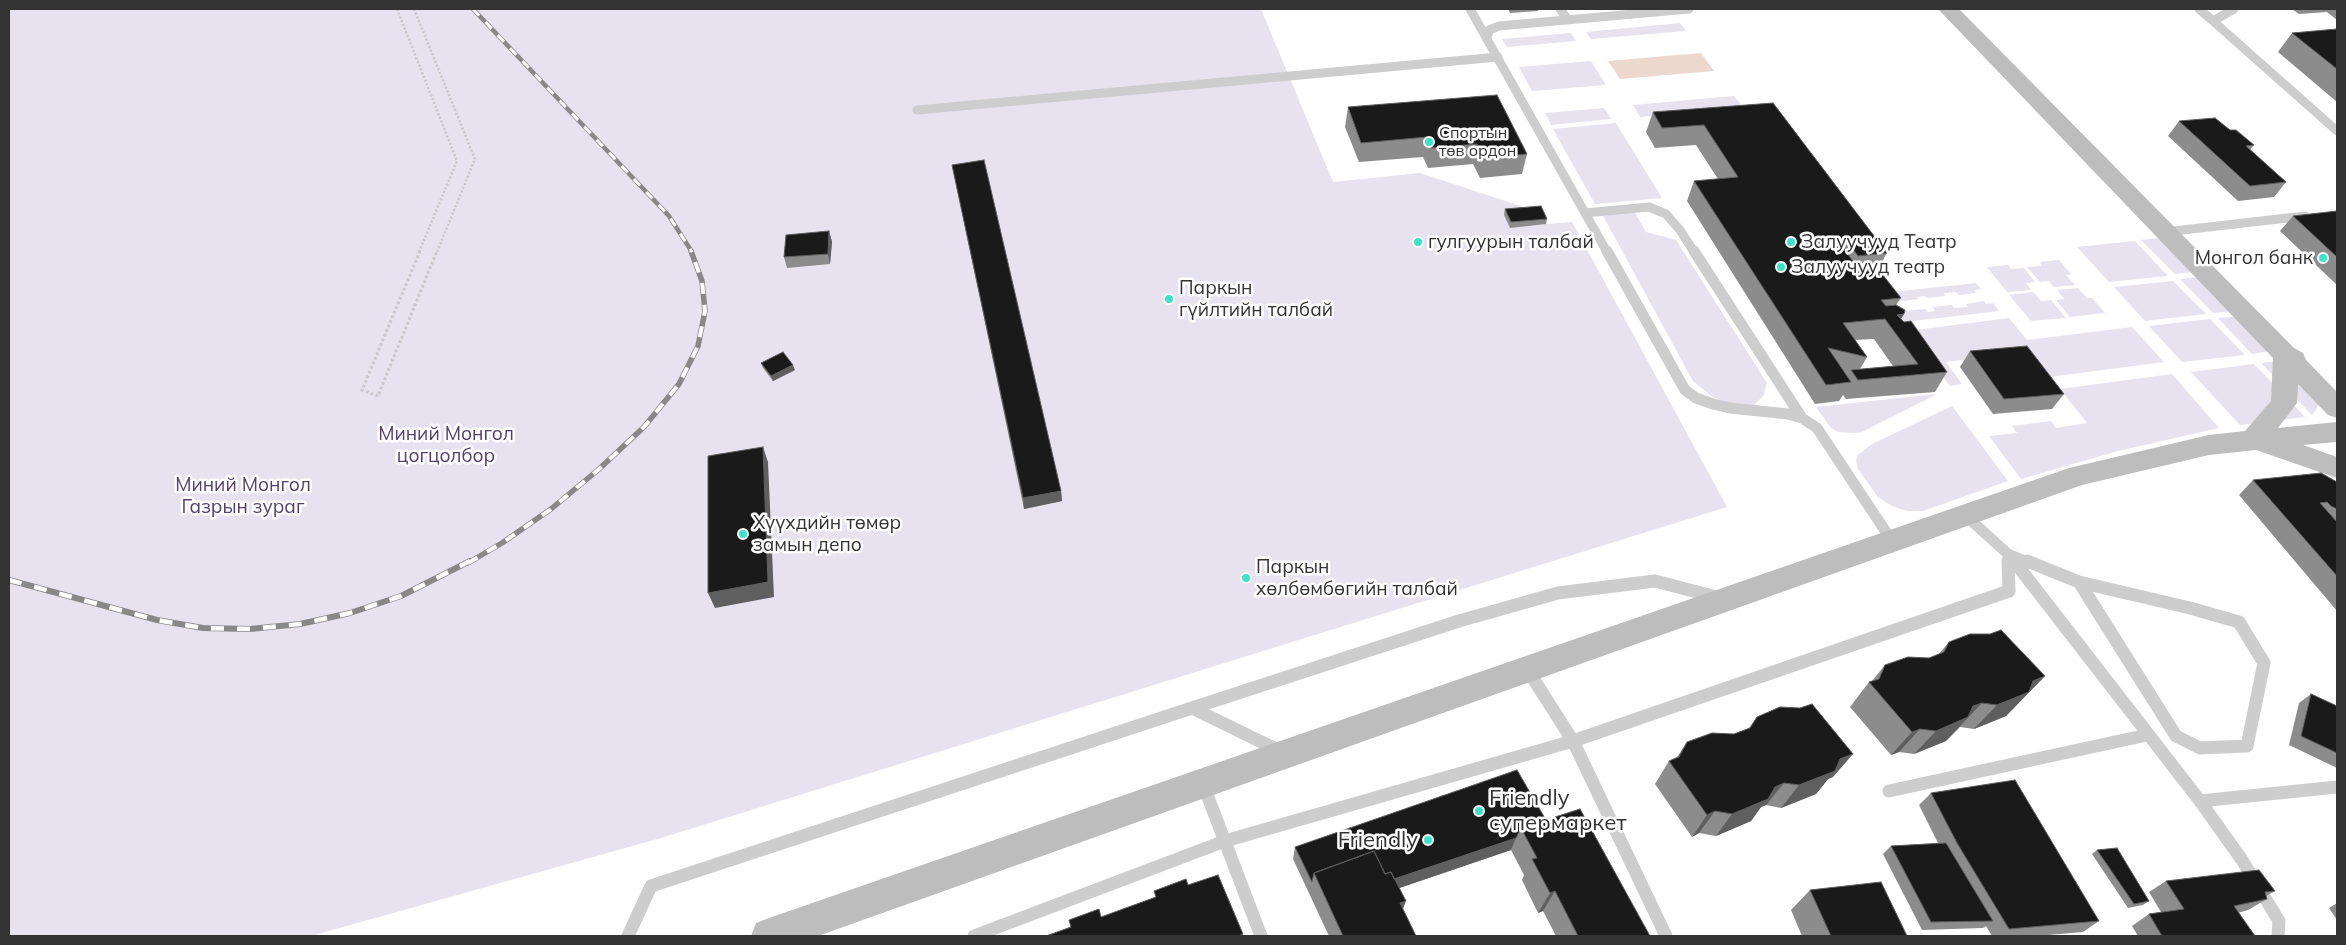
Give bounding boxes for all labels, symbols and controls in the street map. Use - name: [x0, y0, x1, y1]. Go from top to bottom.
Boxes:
- place label: Спортын төв ордон: [1439, 123, 1516, 161]
- marker: Спортын төв ордон: [1423, 136, 1435, 148]
- place label: гулгуурын талбай: [1428, 231, 1594, 253]
- place label: Залуучууд Театр: [1801, 231, 1957, 253]
- marker: гулгуурын талбай: [1412, 236, 1424, 248]
- marker: Залуучууд Театр: [1785, 236, 1797, 248]
- place label: Монгол банк: [2195, 247, 2313, 269]
- marker: Монгол банк: [2317, 252, 2329, 264]
- place label: Залуучууд театр: [1791, 256, 1945, 278]
- marker: Залуучууд театр: [1775, 261, 1787, 273]
- place label: Паркын гүйлтийн талбай: [1179, 277, 1333, 321]
- marker: Паркын гүйлтийн талбай: [1163, 293, 1175, 305]
- park label: Миний Монгол цогцолбор: [378, 423, 514, 467]
- park label: Миний Монгол Газрын зураг: [175, 474, 311, 518]
- place label: Хүүхдийн төмөр замын депо: [753, 512, 901, 556]
- marker: Хүүхдийн төмөр замын депо: [737, 528, 749, 540]
- place label: Паркын хөлбөмбөгийн талбай: [1256, 556, 1458, 600]
- marker: Паркын хөлбөмбөгийн талбай: [1240, 572, 1252, 584]
- place label: Friendly супермаркет: [1489, 785, 1626, 836]
- marker: Friendly супермаркет: [1473, 805, 1485, 817]
- place label: Friendly: [1338, 827, 1418, 853]
- marker: Friendly: [1422, 834, 1434, 846]

